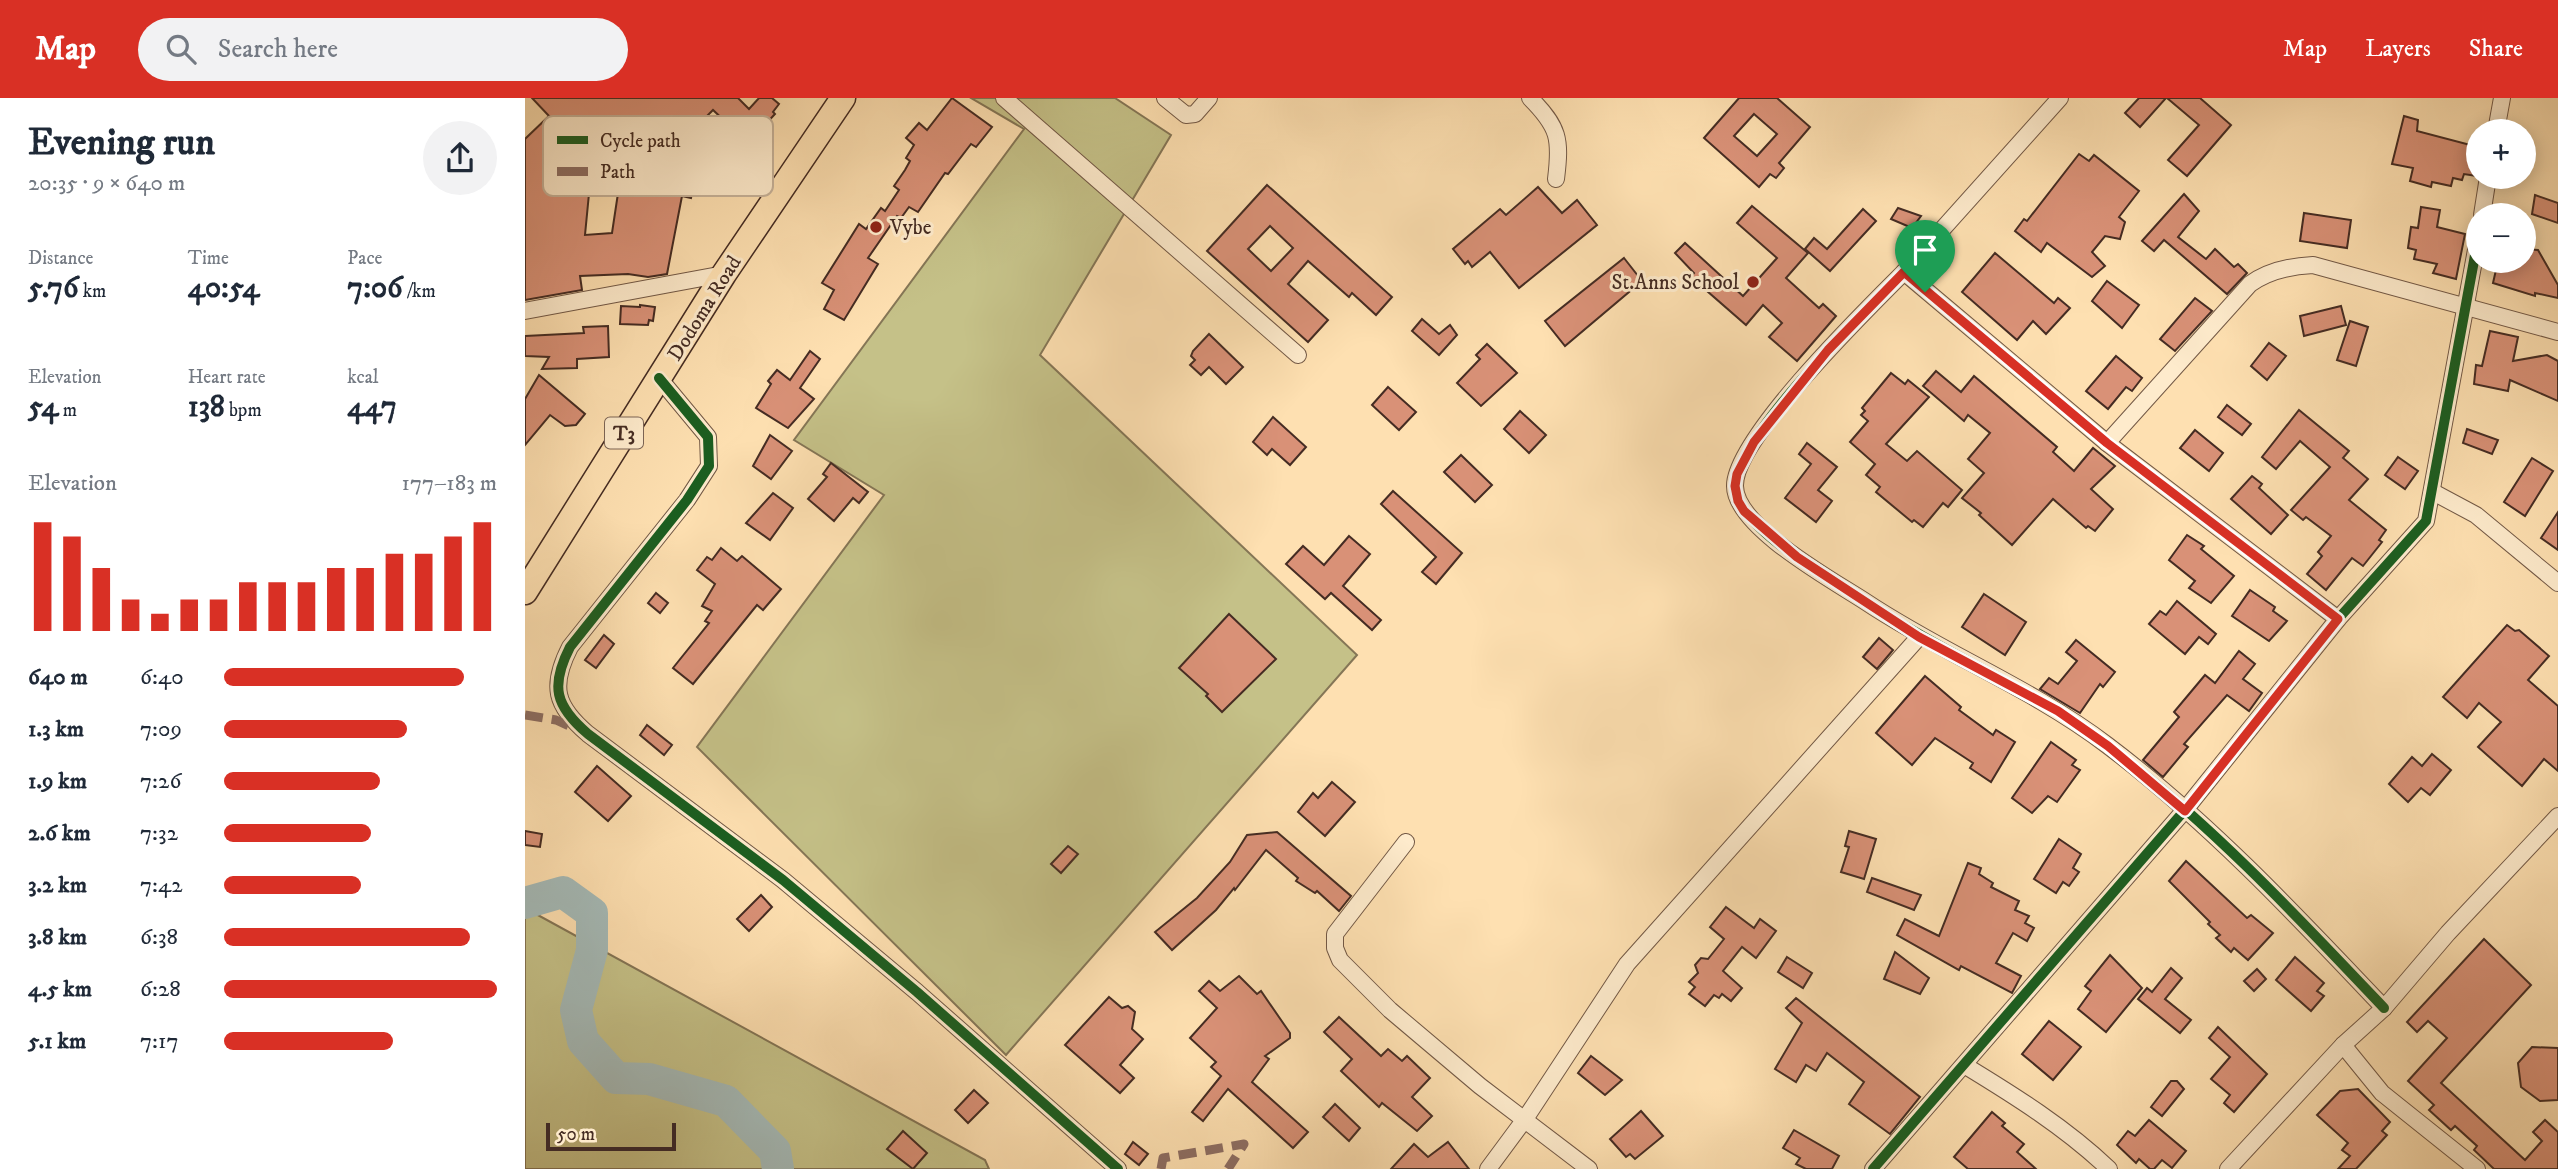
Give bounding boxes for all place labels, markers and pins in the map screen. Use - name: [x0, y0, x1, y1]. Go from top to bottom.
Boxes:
- place label: Vybe: [889, 215, 932, 241]
- marker: Vybe: [868, 219, 884, 235]
- pin: [1895, 220, 1955, 292]
- place label: St.Anns School: [1611, 270, 1740, 296]
- marker: St.Anns School: [1745, 274, 1761, 290]

